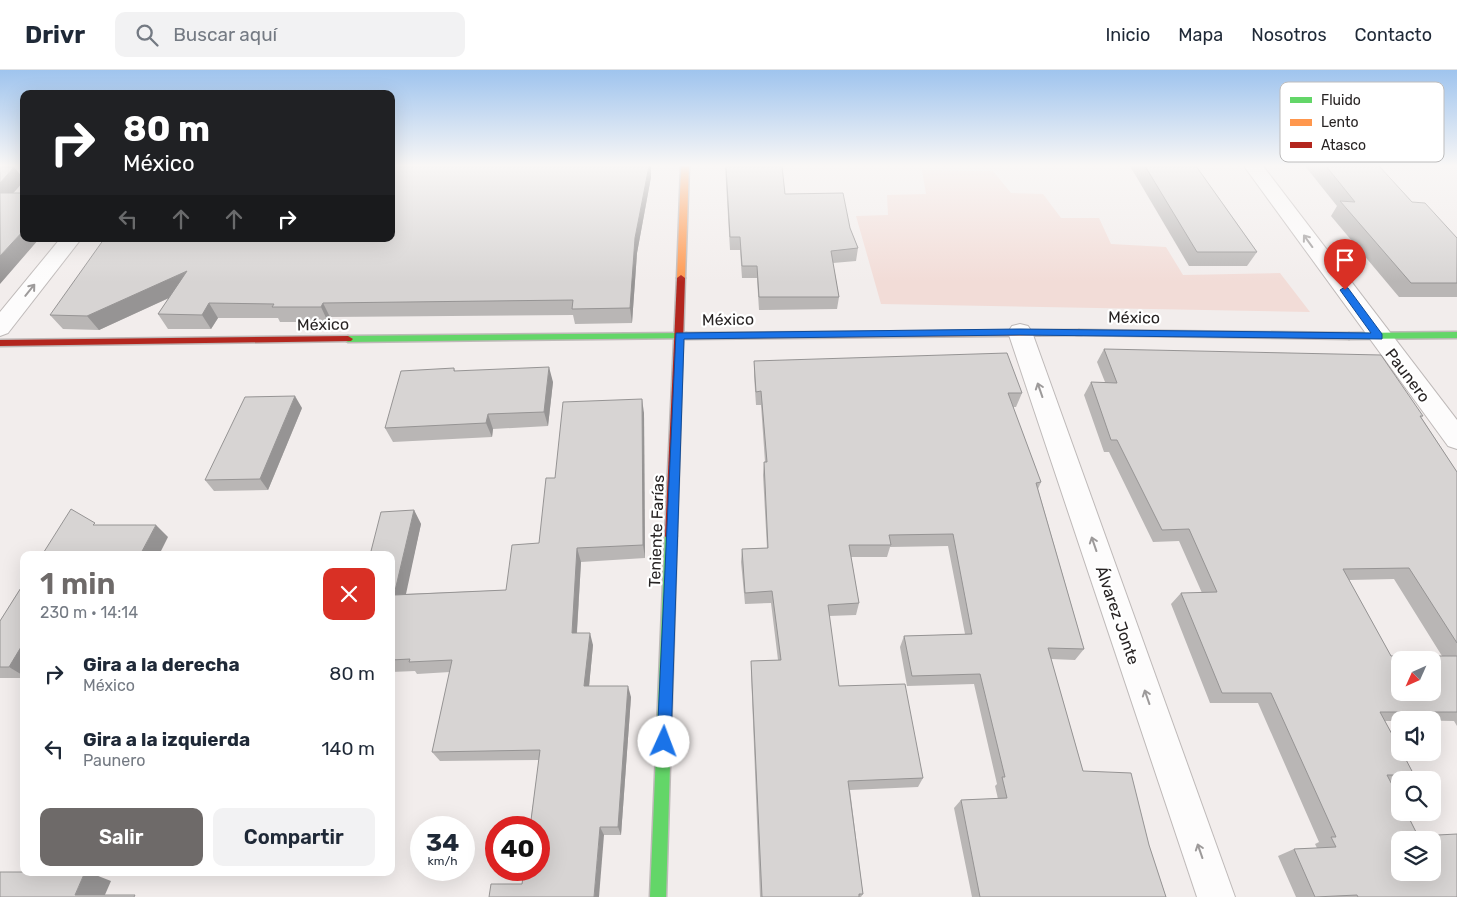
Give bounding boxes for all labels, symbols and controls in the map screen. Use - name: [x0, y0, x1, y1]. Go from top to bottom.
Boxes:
- search box: [115, 12, 465, 57]
- text: Drivr: [25, 21, 85, 49]
- icon: search: [133, 21, 161, 49]
- text: Buscar aquí: [173, 23, 277, 46]
- text: Inicio: [1105, 24, 1150, 46]
- text: Mapa: [1178, 24, 1223, 46]
- text: Nosotros: [1251, 24, 1327, 46]
- text: Contacto: [1355, 24, 1432, 46]
- legend: [1280, 82, 1444, 162]
- text: Fluido: [1321, 92, 1361, 109]
- text: 80 m: [123, 108, 210, 150]
- icon: right: [40, 110, 105, 175]
- text: Lento: [1321, 114, 1358, 131]
- text: Atasco: [1321, 137, 1366, 154]
- text: México: [123, 150, 195, 177]
- icon: left: [114, 205, 142, 233]
- icon: ahead: [167, 205, 195, 233]
- icon: ahead: [220, 205, 248, 233]
- icon: right: [273, 205, 301, 233]
- one-way arrow: [1303, 235, 1314, 248]
- pin: [1324, 239, 1366, 290]
- icon: arrive: [1331, 246, 1359, 274]
- one-way arrow: [25, 284, 36, 297]
- street label: México: [1108, 308, 1160, 327]
- street label: México: [702, 310, 754, 329]
- street label: México: [297, 315, 349, 334]
- street label: Paunero: [1381, 345, 1434, 406]
- one-way arrow: [1035, 383, 1044, 399]
- street label: Teniente Farías: [645, 474, 668, 588]
- one-way arrow: [1088, 536, 1098, 552]
- street label: Álvarez Jonte: [1092, 563, 1143, 667]
- text: 1 min: [40, 566, 115, 602]
- button: close: [323, 568, 375, 620]
- text: 230 m · 14:14: [40, 603, 138, 622]
- north arrow: [1391, 651, 1441, 701]
- map controls: [1391, 651, 1441, 881]
- text: Gira a la derecha: [83, 653, 240, 676]
- icon: right: [40, 660, 68, 688]
- text: 80 m: [329, 662, 375, 685]
- text: México: [83, 676, 135, 695]
- one-way arrow: [1142, 690, 1151, 706]
- button: sound: [1391, 711, 1441, 761]
- position arrow: [637, 715, 689, 767]
- text: Gira a la izquierda: [83, 728, 250, 751]
- icon: left: [40, 735, 68, 763]
- text: 140 m: [321, 737, 375, 760]
- text: Paunero: [83, 751, 145, 770]
- button: search: [1391, 771, 1441, 821]
- button: Salir: [40, 808, 203, 866]
- button: Compartir: [213, 808, 375, 866]
- speed limit sign: 40: [485, 816, 550, 881]
- text: 34: [426, 828, 459, 857]
- button: layers: [1391, 831, 1441, 881]
- one-way arrow: [1195, 844, 1204, 859]
- text: km/h: [428, 854, 457, 868]

